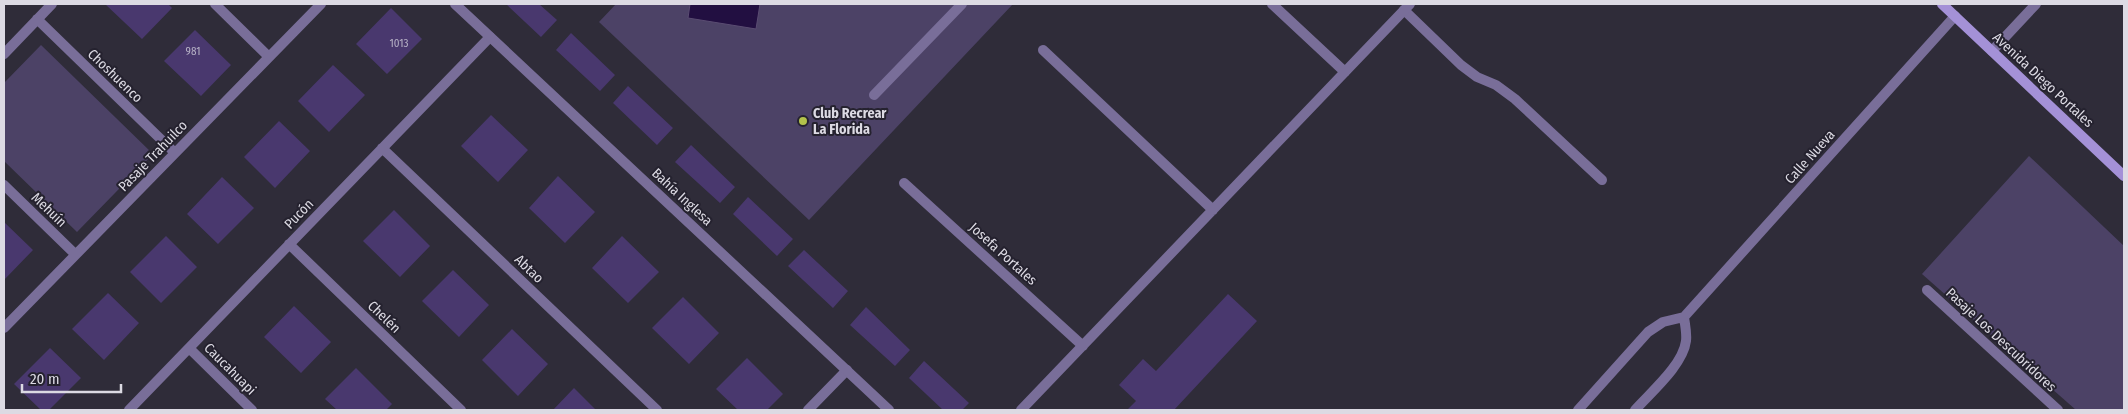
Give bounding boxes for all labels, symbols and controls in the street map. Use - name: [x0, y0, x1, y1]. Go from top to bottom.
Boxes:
- street label: Avenida Diego Portales: [1989, 29, 2097, 131]
- house number: 1013: [390, 37, 409, 50]
- house number: 981: [186, 45, 200, 58]
- street label: Choshuenco: [84, 46, 146, 106]
- place label: Club Recrear La Florida: [813, 105, 887, 138]
- marker: Club Recrear La Florida: [797, 115, 809, 127]
- street label: Pasaje Trahuilco: [115, 117, 191, 195]
- street label: Calle Nueva: [1781, 126, 1839, 188]
- street label: Bahía Inglesa: [648, 165, 716, 229]
- street label: Mehuín: [28, 189, 70, 231]
- street label: Pucón: [281, 196, 317, 232]
- street label: Josefa Portales: [966, 219, 1040, 289]
- street label: Abtao: [511, 251, 547, 287]
- street label: Pasaje Los Descubridores: [1942, 284, 2060, 396]
- street label: Chelén: [364, 297, 404, 337]
- street label: Caucahuapi: [201, 340, 259, 398]
- scale bar: [22, 362, 121, 394]
- text: 20 m: [30, 370, 60, 388]

